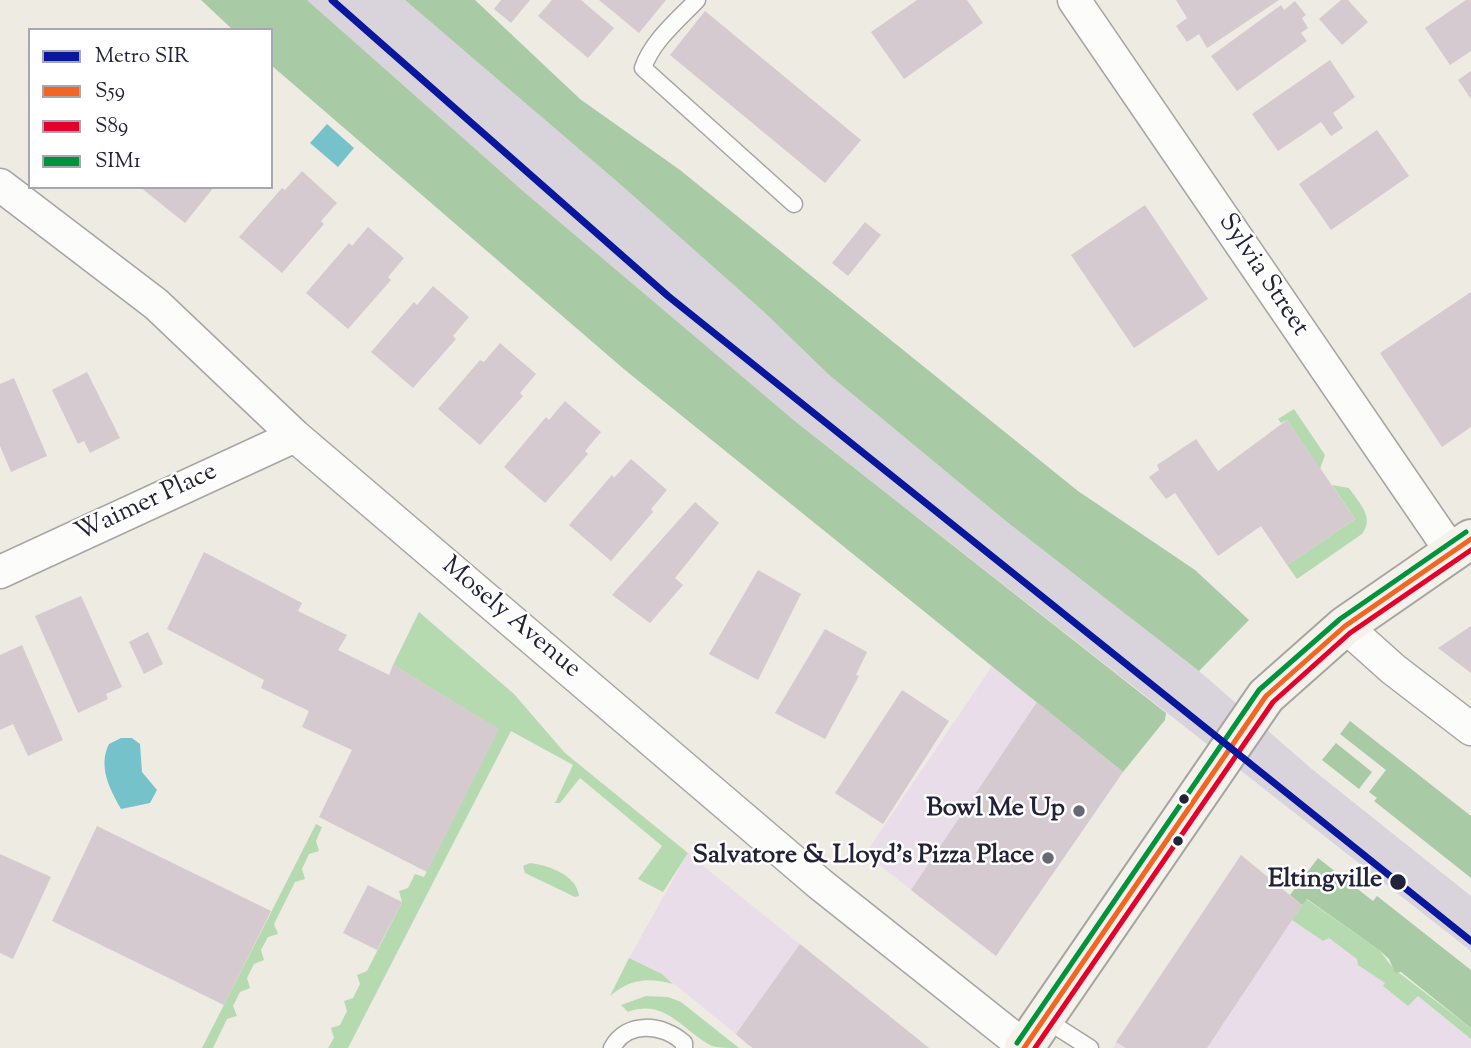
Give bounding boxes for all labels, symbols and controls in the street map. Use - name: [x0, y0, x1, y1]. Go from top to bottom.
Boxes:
- legend: [28, 28, 273, 189]
- text: Metro SIR: [95, 42, 189, 72]
- text: S59: [95, 77, 125, 107]
- text: S89: [95, 112, 128, 142]
- text: SIM1: [95, 147, 141, 177]
- street label: Sylvia Street: [1210, 209, 1314, 343]
- street label: Waimer Place: [71, 458, 223, 550]
- street label: Mosely Avenue: [434, 552, 586, 686]
- unlabelled marker: [1177, 792, 1191, 806]
- place label: Bowl Me Up: [926, 795, 1065, 827]
- marker: Bowl Me Up: [1071, 803, 1087, 819]
- unlabelled marker: [1171, 834, 1185, 848]
- place label: Salvatore & Lloyd's Pizza Place: [692, 842, 1034, 874]
- marker: Salvatore & Lloyd's Pizza Place: [1040, 850, 1056, 866]
- place label: Eltingville: [1268, 866, 1382, 898]
- marker: Eltingville: [1388, 872, 1408, 892]

